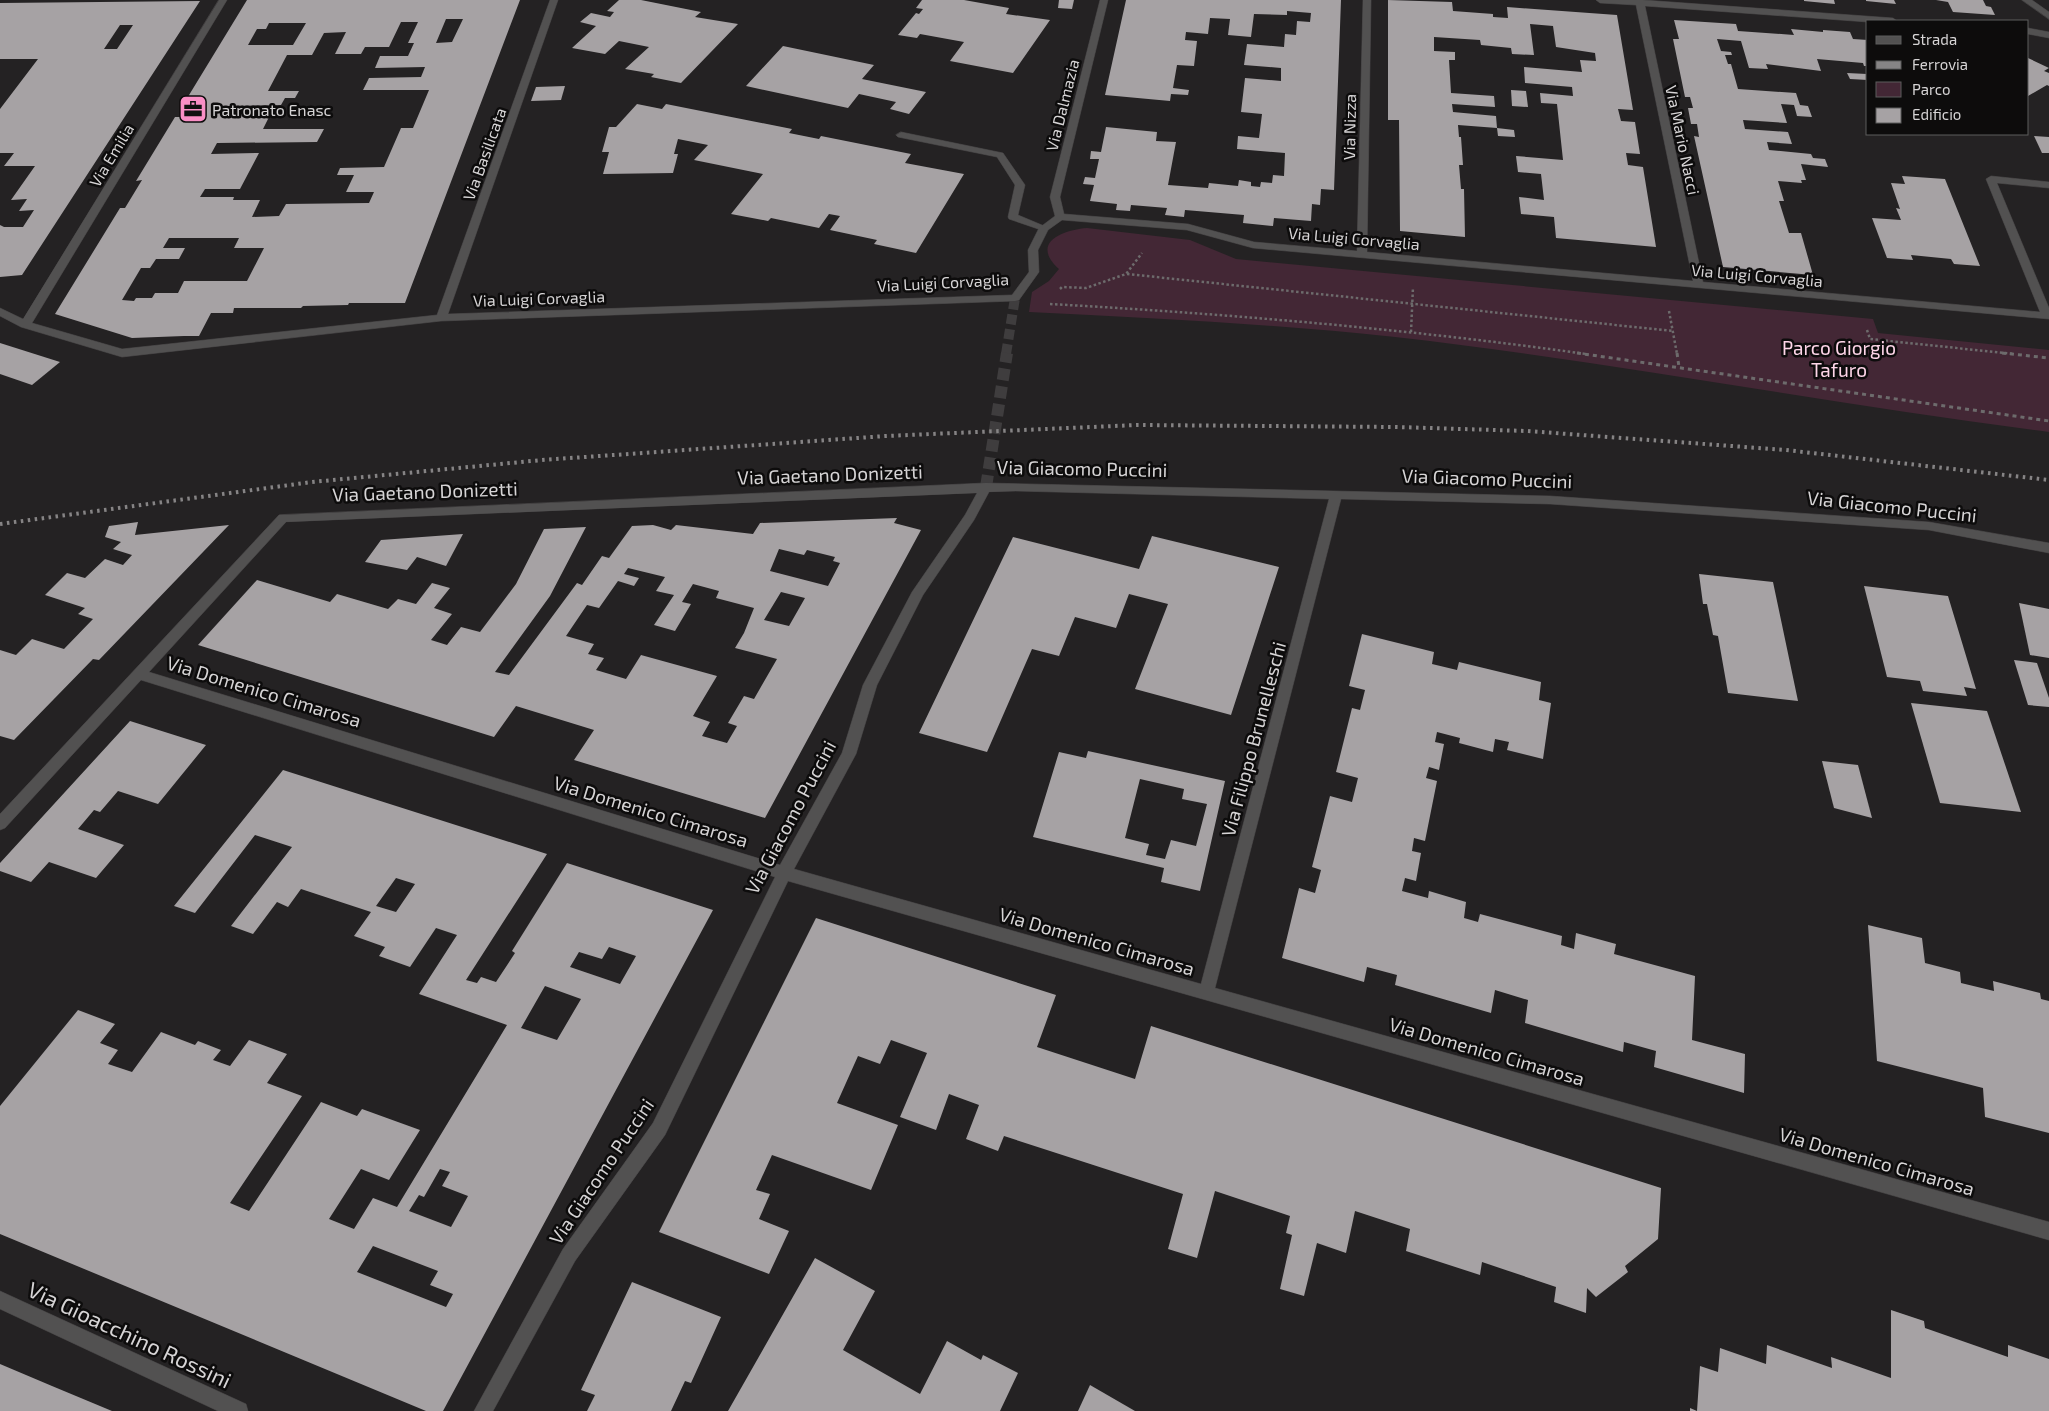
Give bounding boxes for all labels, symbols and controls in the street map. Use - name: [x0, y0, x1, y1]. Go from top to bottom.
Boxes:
- legend: [1866, 20, 2029, 135]
- text: Strada: [1912, 30, 1957, 48]
- text: Ferrovia: [1912, 55, 1968, 73]
- street label: Via Dalmazia: [1041, 57, 1083, 153]
- text: Parco: [1912, 80, 1951, 98]
- street label: Via Mario Nacci: [1662, 84, 1704, 196]
- office icon: Patronato Enasc: [178, 94, 208, 124]
- street label: Via Nizza: [1339, 94, 1359, 160]
- place label: Patronato Enasc: [212, 100, 332, 119]
- street label: Via Basilicata: [458, 105, 510, 203]
- text: Edificio: [1912, 105, 1961, 123]
- street label: Via Emilia: [85, 120, 137, 190]
- street label: Via Luigi Corvaglia: [1287, 223, 1421, 253]
- street label: Via Luigi Corvaglia: [1690, 260, 1824, 290]
- street label: Via Luigi Corvaglia: [877, 269, 1009, 295]
- street label: Via Luigi Corvaglia: [473, 286, 605, 310]
- park label: Parco Giorgio Tafuro: [1782, 336, 1896, 381]
- street label: Via Giacomo Puccini: [997, 455, 1167, 481]
- street label: Via Gaetano Donizetti: [737, 459, 923, 489]
- street label: Via Giacomo Puccini: [1401, 464, 1573, 492]
- street label: Via Gaetano Donizetti: [332, 476, 518, 506]
- street label: Via Giacomo Puccini: [1806, 486, 1978, 526]
- street label: Via Filippo Brunelleschi: [1216, 639, 1290, 839]
- street label: Via Domenico Cimarosa: [164, 650, 364, 732]
- street label: Via Giacomo Puccini: [740, 736, 840, 898]
- street label: Via Domenico Cimarosa: [551, 770, 751, 852]
- street label: Via Domenico Cimarosa: [997, 902, 1197, 980]
- street label: Via Domenico Cimarosa: [1387, 1012, 1587, 1090]
- street label: Via Giacomo Puccini: [544, 1094, 658, 1248]
- street label: Via Domenico Cimarosa: [1777, 1122, 1977, 1200]
- street label: Via Gioacchino Rossini: [24, 1275, 236, 1393]

